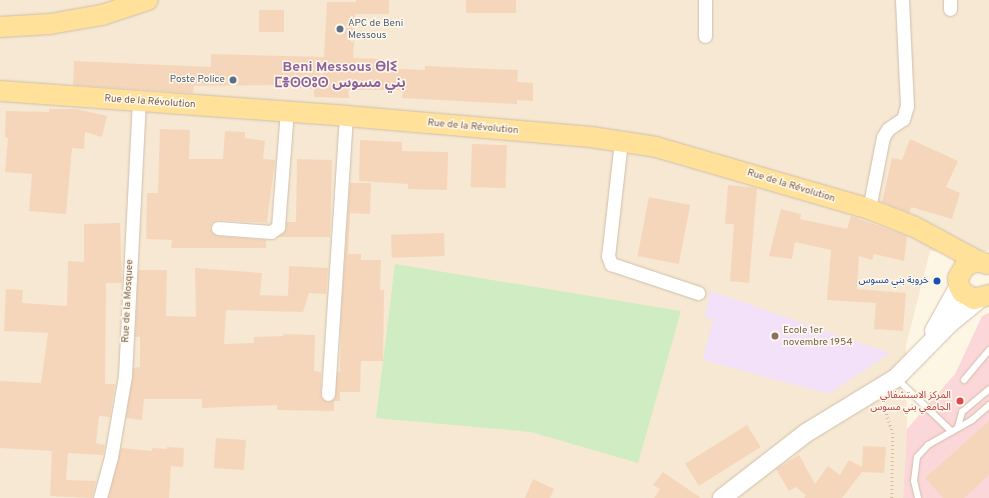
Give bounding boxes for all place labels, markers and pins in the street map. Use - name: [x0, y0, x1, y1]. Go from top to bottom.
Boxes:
- place label: APC de Beni Messous: [348, 17, 403, 40]
- marker: APC de Beni Messous: [335, 24, 345, 34]
- place label: Poste Police: [170, 74, 225, 86]
- marker: Poste Police: [228, 75, 238, 85]
- place label: خروبة بني مسوس: [858, 275, 929, 287]
- marker: خروبة بني مسوس: [932, 276, 942, 286]
- place label: Ecole 1er novembre 1954: [783, 324, 853, 348]
- marker: Ecole 1er novembre 1954: [770, 331, 780, 341]
- place label: المركز الاستشفائي الجامعي بني مسوس: [870, 389, 951, 412]
- marker: المركز الاستشفائي الجامعي بني مسوس: [954, 395, 966, 407]

